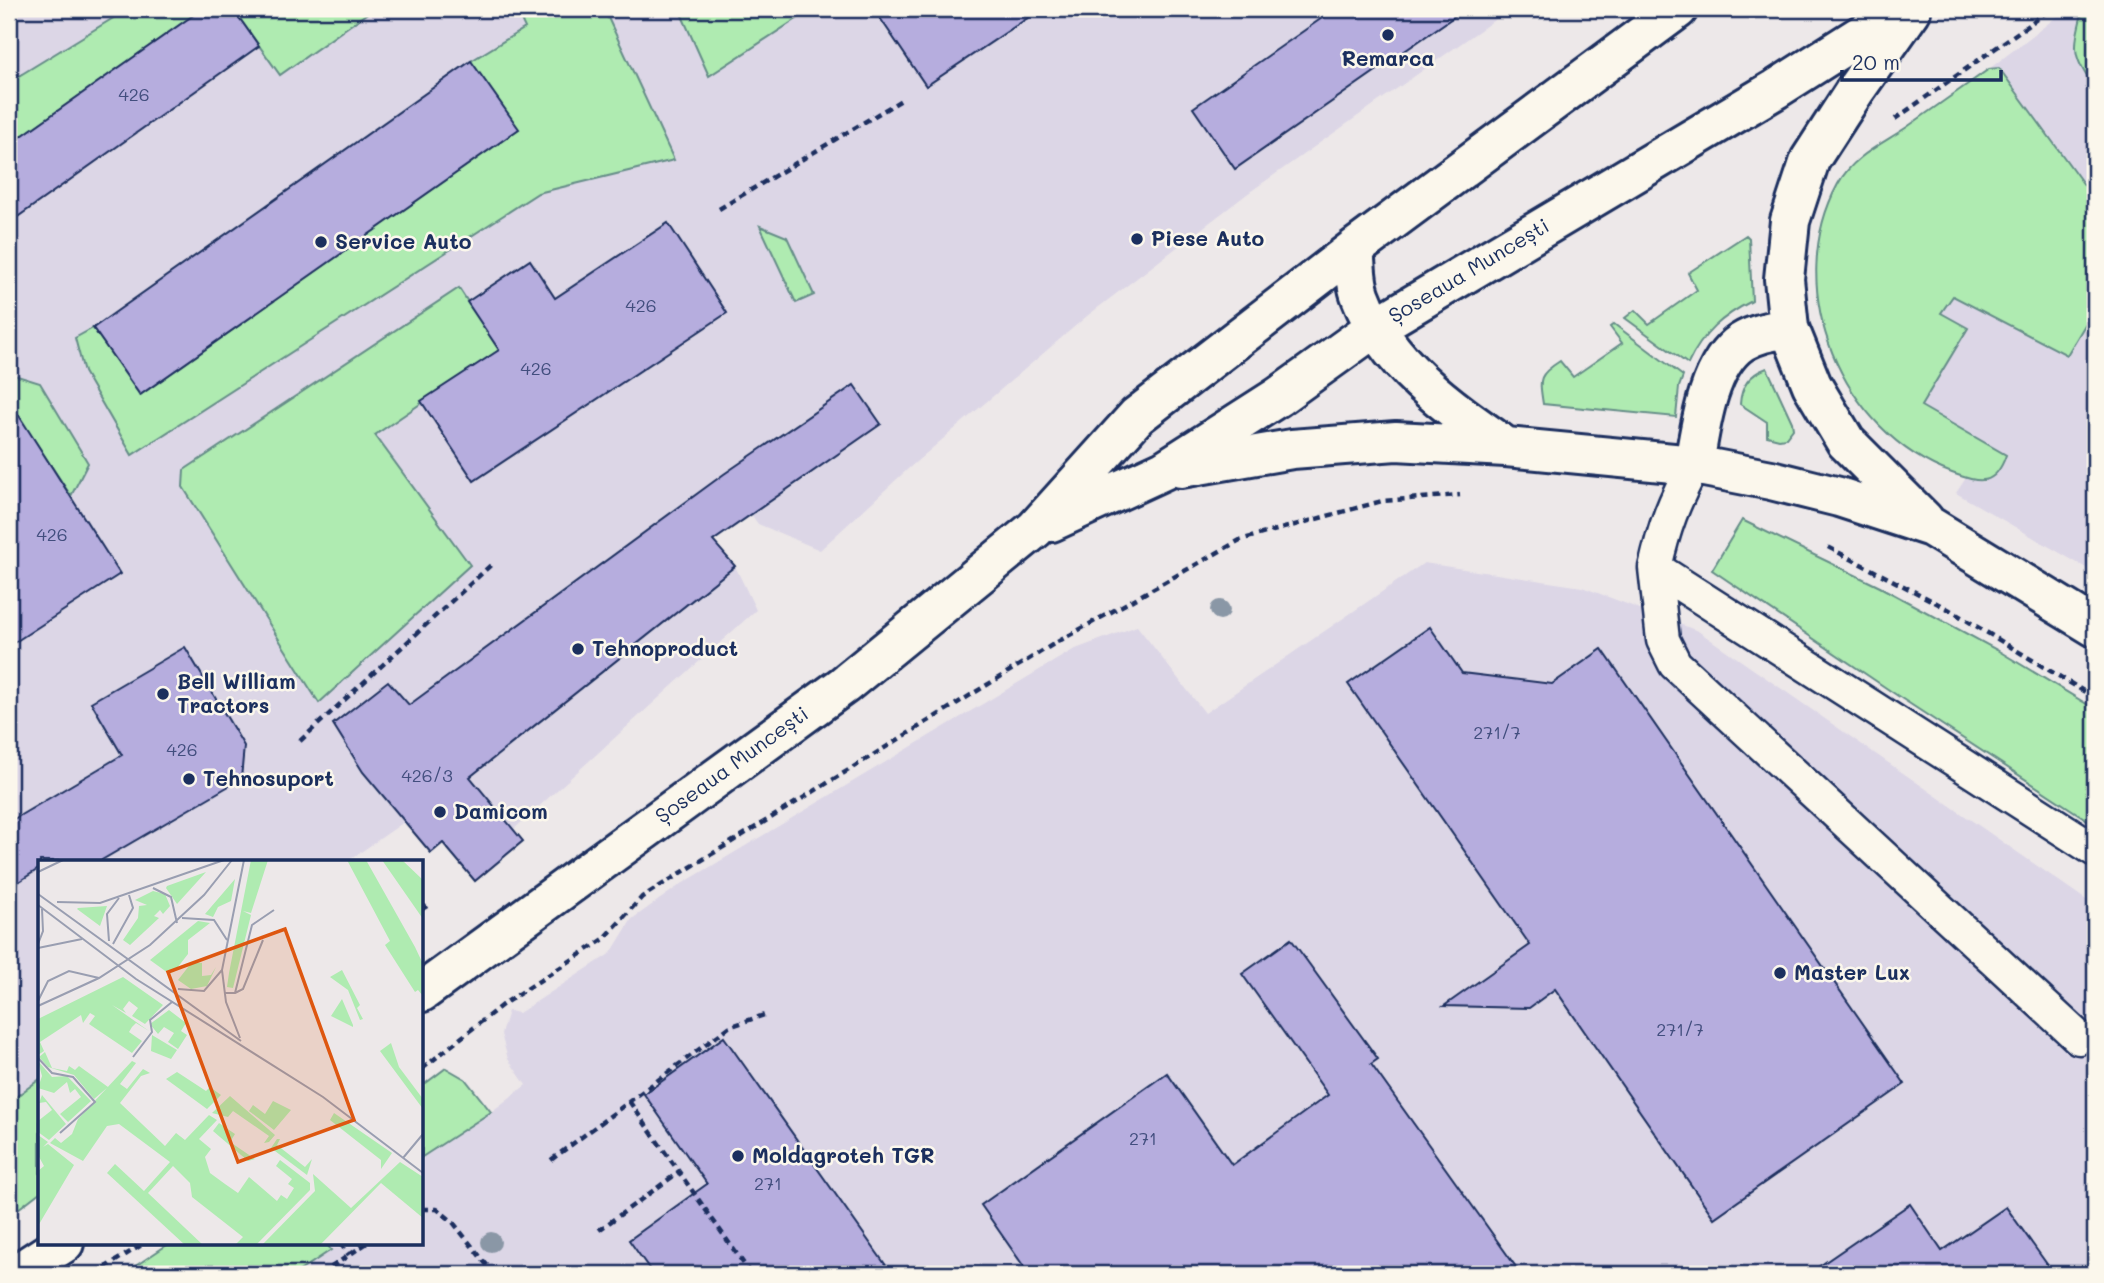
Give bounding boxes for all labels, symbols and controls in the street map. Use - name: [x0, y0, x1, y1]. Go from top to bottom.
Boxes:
- marker: Remarca: [1380, 27, 1396, 43]
- scale bar: [1842, 38, 2001, 82]
- place label: Remarca: [1341, 44, 1435, 71]
- text: 20 m: [1852, 48, 1900, 75]
- house number: 426: [118, 82, 150, 106]
- street label: Șoseaua Muncești: [1383, 211, 1554, 329]
- place label: Piese Auto: [1151, 224, 1265, 251]
- place label: Service Auto: [335, 227, 472, 254]
- marker: Piese Auto: [1129, 231, 1145, 247]
- marker: Service Auto: [313, 234, 329, 250]
- house number: 426: [625, 293, 657, 317]
- house number: 426: [520, 356, 552, 380]
- house number: 426: [36, 522, 68, 546]
- place label: Tehnoproduct: [592, 634, 738, 661]
- marker: Tehnoproduct: [570, 641, 586, 657]
- place label: Bell William Tractors: [177, 667, 296, 718]
- marker: Bell William Tractors: [155, 686, 171, 702]
- street label: Șoseaua Muncești: [649, 699, 814, 829]
- house number: 271/7: [1473, 720, 1521, 744]
- house number: 426: [166, 737, 198, 761]
- house number: 426/3: [401, 763, 453, 787]
- place label: Tehnosuport: [203, 764, 334, 791]
- marker: Tehnosuport: [181, 771, 197, 787]
- place label: Damicom: [454, 797, 548, 824]
- marker: Damicom: [432, 804, 448, 820]
- inset map: [38, 860, 424, 1244]
- place label: Master Lux: [1794, 958, 1910, 985]
- marker: Master Lux: [1772, 965, 1788, 981]
- house number: 271/7: [1656, 1017, 1704, 1041]
- house number: 271: [1129, 1126, 1157, 1150]
- place label: Moldagroteh TGR: [752, 1141, 935, 1168]
- marker: Moldagroteh TGR: [730, 1148, 746, 1164]
- house number: 271: [754, 1171, 782, 1195]

